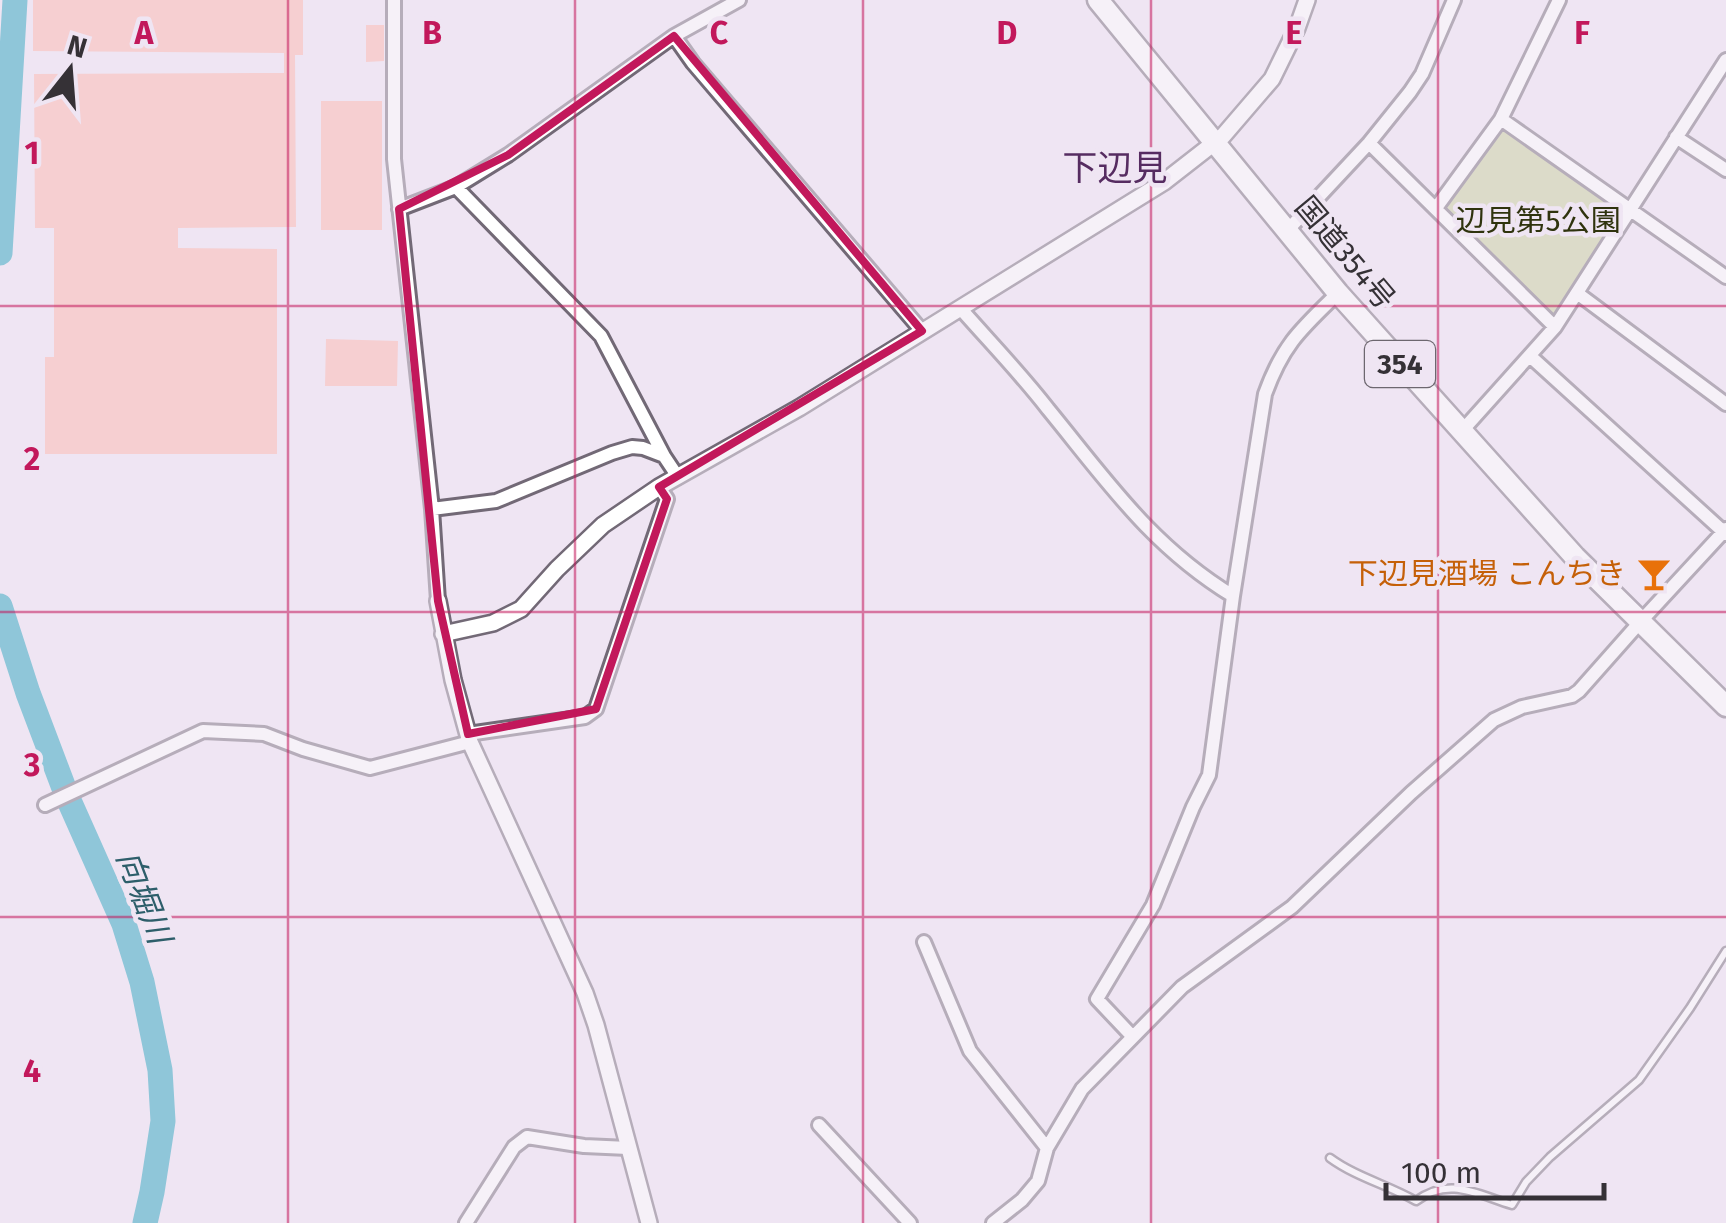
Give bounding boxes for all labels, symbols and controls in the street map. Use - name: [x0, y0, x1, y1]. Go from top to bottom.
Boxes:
- text: A: [134, 14, 155, 52]
- text: B: [422, 14, 442, 52]
- text: C: [710, 14, 729, 52]
- text: D: [997, 14, 1017, 52]
- text: E: [1286, 14, 1302, 52]
- text: F: [1574, 14, 1590, 52]
- north arrow: [20, 20, 120, 120]
- text: N: [63, 28, 91, 65]
- text: 1: [25, 134, 39, 172]
- district label: 下辺見: [1062, 147, 1168, 189]
- street label: 国道354号: [1288, 189, 1402, 317]
- park label: 辺見第5公園: [1455, 203, 1621, 239]
- road number: 354: [1365, 341, 1435, 387]
- text: 2: [24, 440, 40, 478]
- bar icon: 下辺見酒場 こんちき: [1635, 555, 1673, 593]
- place label: 下辺見酒場 こんちき: [1348, 556, 1626, 592]
- text: 3: [23, 746, 40, 784]
- water label: 向堀川: [109, 845, 180, 951]
- text: 4: [23, 1052, 41, 1090]
- scale bar: [1386, 1138, 1604, 1200]
- text: 100 m: [1401, 1155, 1481, 1191]

